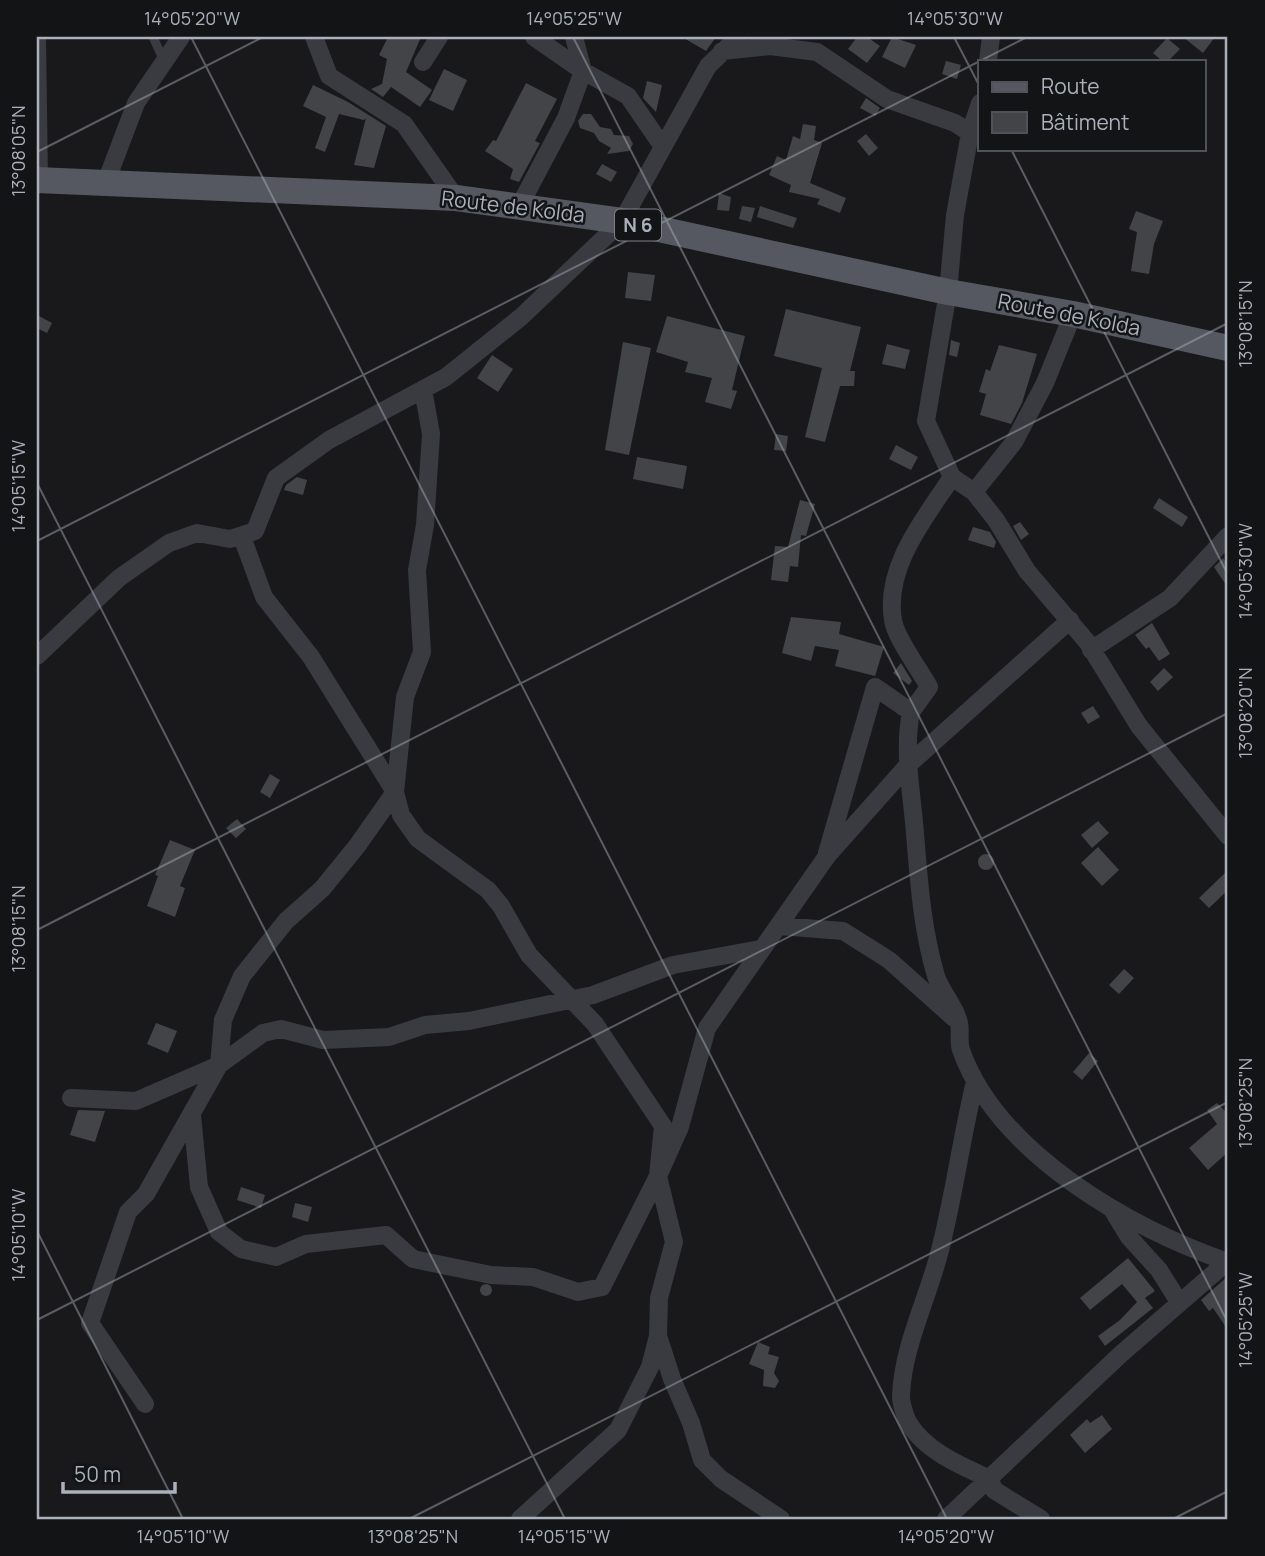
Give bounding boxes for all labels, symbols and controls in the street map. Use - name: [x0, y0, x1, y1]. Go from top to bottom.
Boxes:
- text: 14°05'20"W: [144, 6, 240, 30]
- text: 14°05'25"W: [526, 6, 622, 30]
- text: 14°05'30"W: [907, 6, 1003, 30]
- legend: [978, 60, 1206, 150]
- text: Route: [1041, 72, 1099, 100]
- text: 13°08'05"N: [6, 105, 30, 197]
- text: Bâtiment: [1041, 108, 1129, 136]
- street label: Route de Kolda: [440, 183, 587, 229]
- road number: N 6: [615, 210, 661, 241]
- text: 13°08'15"N: [1233, 280, 1257, 368]
- street label: Route de Kolda: [996, 286, 1143, 342]
- text: 14°05'15"W: [6, 440, 30, 532]
- text: 14°05'30"W: [1233, 523, 1257, 619]
- text: 13°08'20"N: [1233, 668, 1257, 758]
- text: 13°08'15"N: [6, 885, 30, 973]
- text: 13°08'25"N: [1233, 1058, 1257, 1148]
- text: 14°05'10"W: [6, 1188, 30, 1281]
- text: 14°05'25"W: [1233, 1272, 1257, 1368]
- scale bar: [63, 1451, 175, 1495]
- text: 50 m: [74, 1460, 121, 1488]
- text: 14°05'10"W: [137, 1524, 230, 1548]
- text: 13°08'25"N: [368, 1524, 458, 1548]
- text: 14°05'15"W: [518, 1524, 610, 1548]
- text: 14°05'20"W: [898, 1524, 994, 1548]

